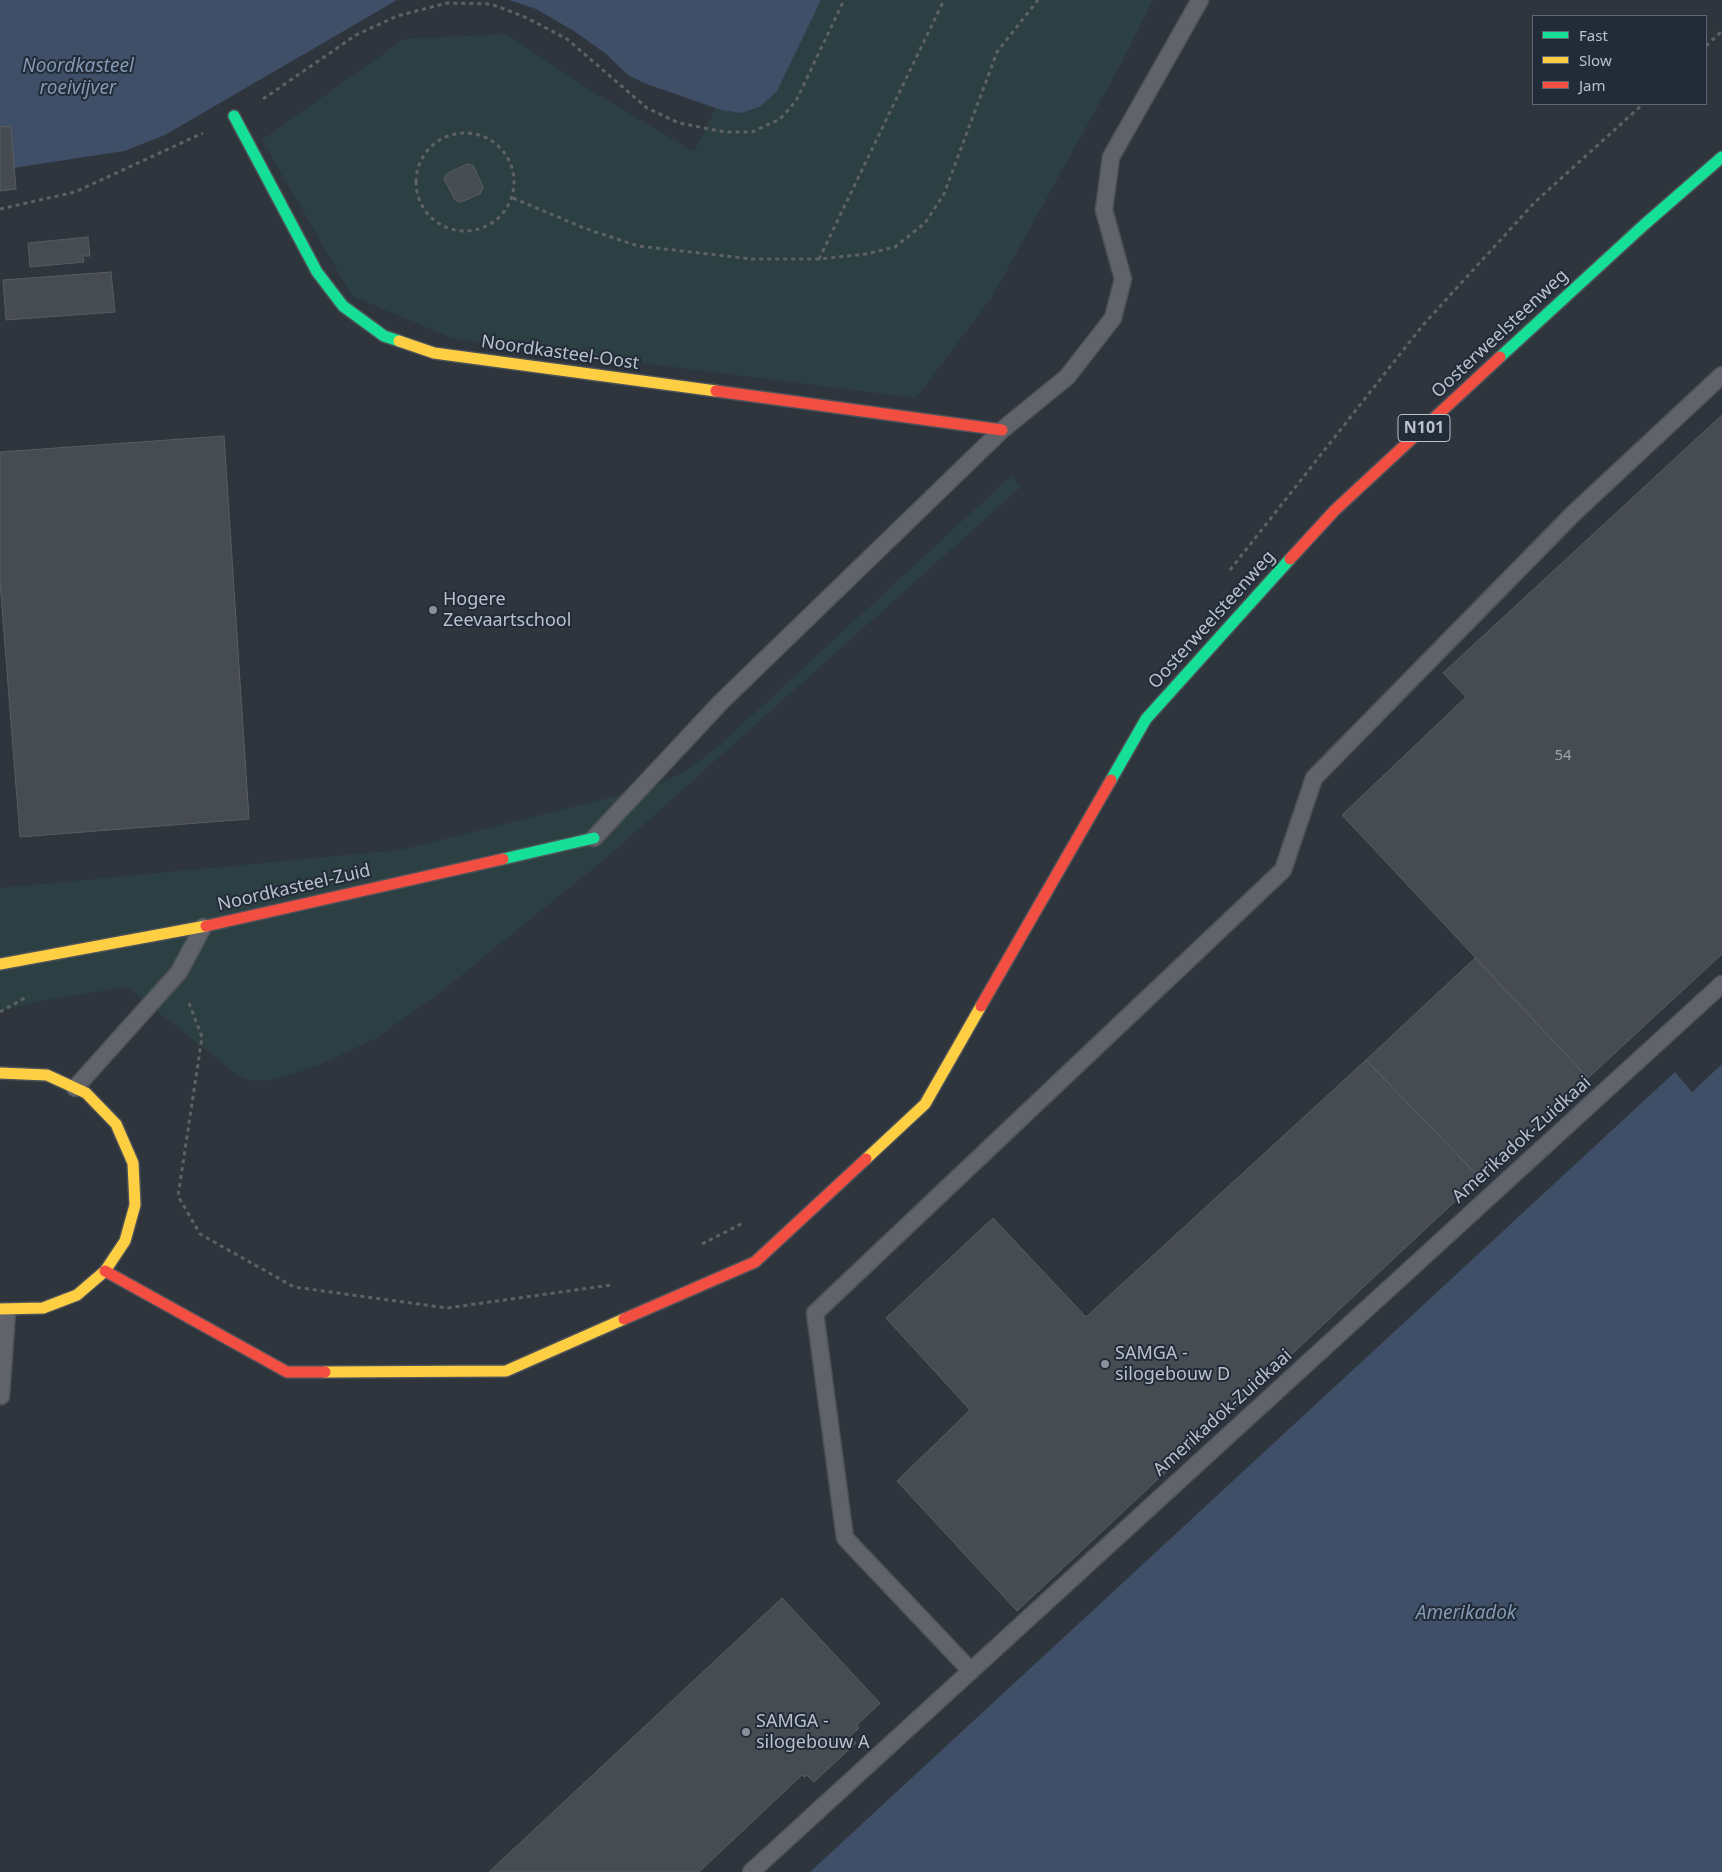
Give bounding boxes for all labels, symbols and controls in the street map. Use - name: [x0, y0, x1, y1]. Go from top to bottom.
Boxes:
- legend: [1532, 15, 1707, 105]
- text: Fast: [1579, 25, 1608, 45]
- text: Slow: [1579, 50, 1612, 70]
- water label: Noordkasteel roeivijver: [22, 56, 134, 100]
- text: Jam: [1579, 75, 1606, 95]
- street label: Oosterweelsteenweg: [1427, 265, 1573, 403]
- street label: Noordkasteel-Oost: [480, 331, 640, 375]
- road number: N101: [1398, 414, 1450, 442]
- street label: Oosterweelsteenweg: [1144, 546, 1280, 694]
- place label: Hogere Zeevaartschool: [443, 589, 571, 632]
- marker: Hogere Zeevaartschool: [427, 604, 439, 616]
- house number: 54: [1554, 747, 1572, 765]
- street label: Noordkasteel-Zuid: [215, 860, 373, 916]
- street label: Amerikadok-Zuidkaai: [1448, 1072, 1596, 1208]
- place label: SAMGA - silogebouw D: [1115, 1343, 1230, 1386]
- street label: Amerikadok-Zuidkaai: [1149, 1345, 1297, 1481]
- marker: SAMGA - silogebouw D: [1099, 1358, 1111, 1370]
- water label: Amerikadok: [1416, 1603, 1516, 1625]
- place label: SAMGA - silogebouw A: [756, 1711, 869, 1754]
- marker: SAMGA - silogebouw A: [740, 1726, 752, 1738]

